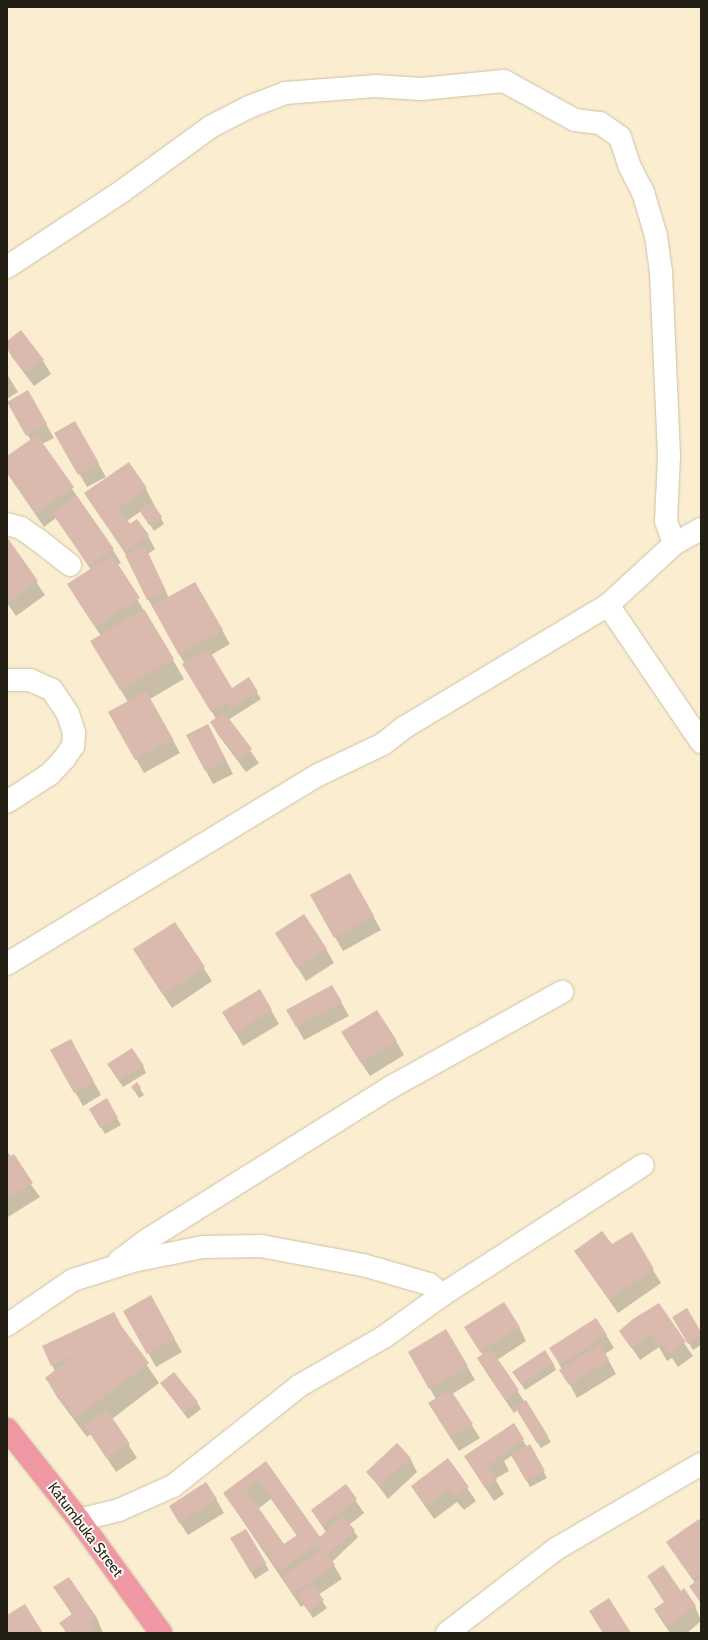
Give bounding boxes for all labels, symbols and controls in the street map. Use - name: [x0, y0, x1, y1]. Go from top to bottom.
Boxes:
- street label: Katumbuka Street: [44, 1479, 126, 1581]

